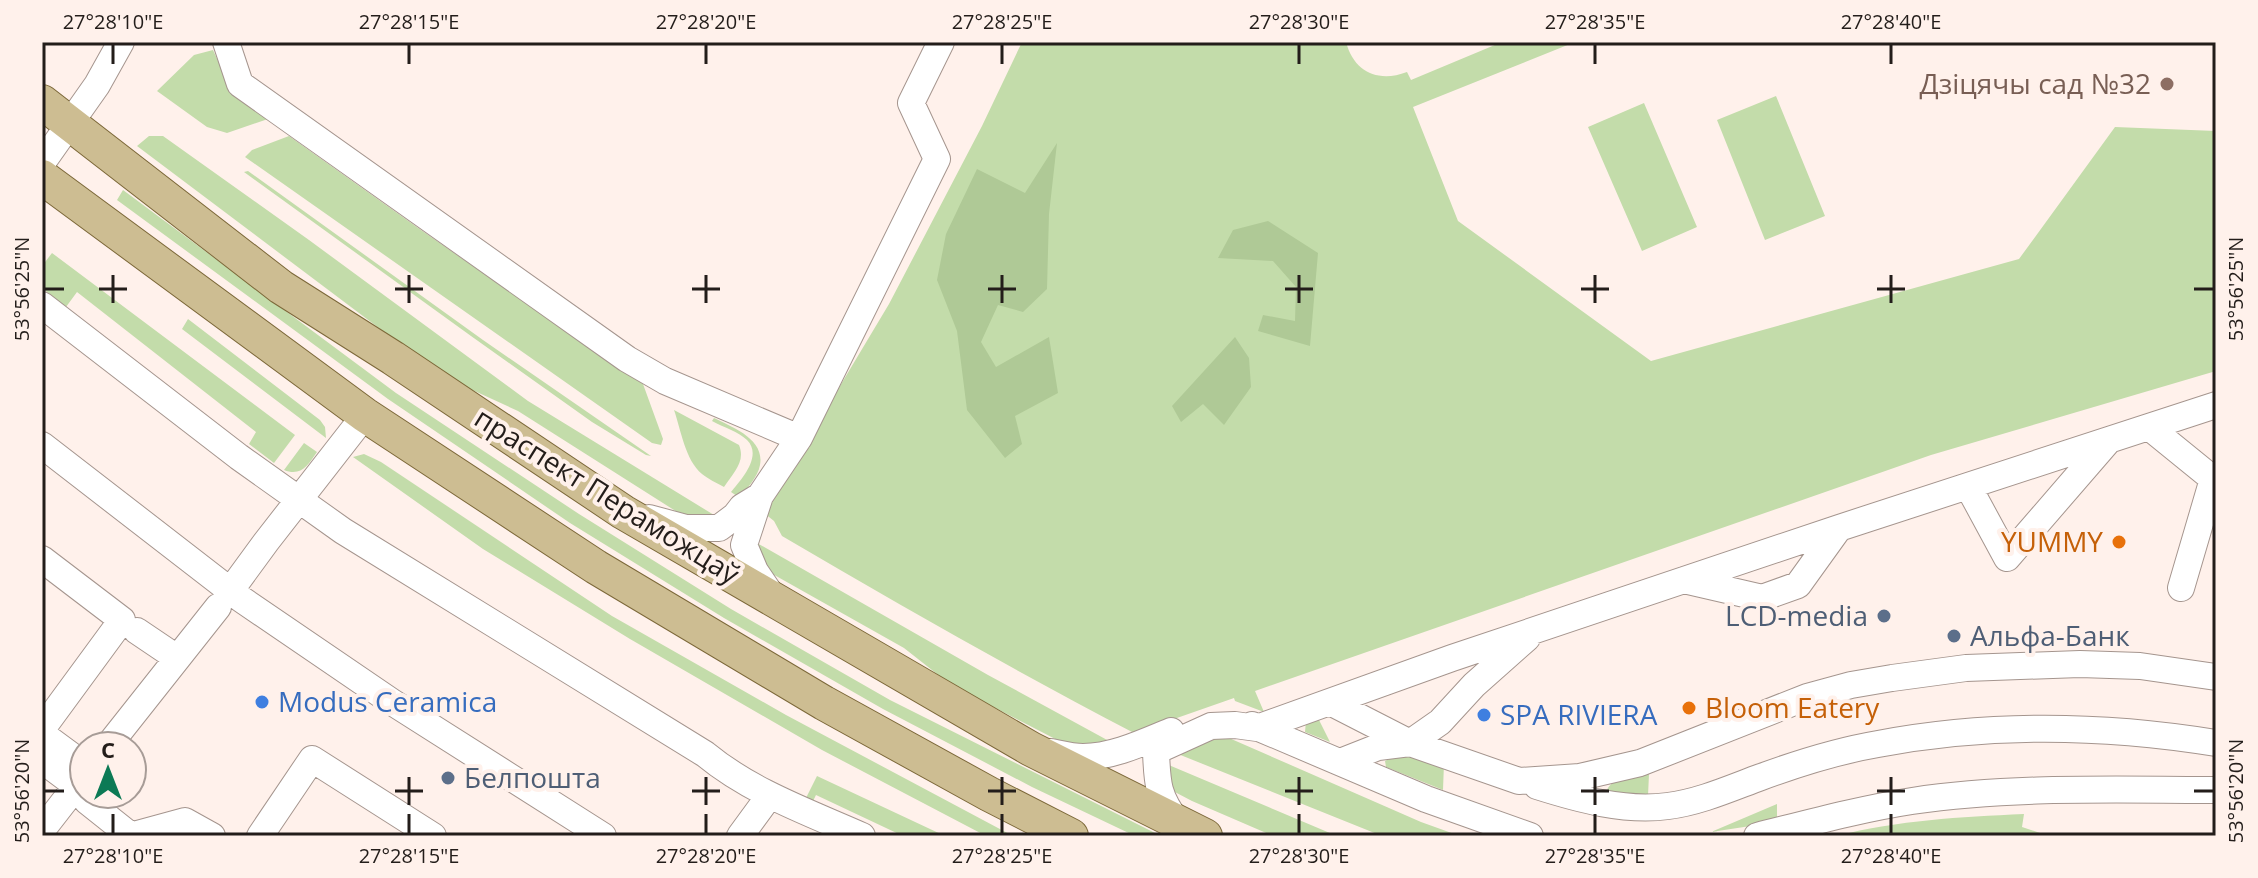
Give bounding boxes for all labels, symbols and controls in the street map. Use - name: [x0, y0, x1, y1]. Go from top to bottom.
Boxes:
- text: 27°28'10"E: [63, 8, 163, 35]
- text: 27°28'15"E: [359, 8, 459, 35]
- text: 27°28'20"E: [656, 8, 756, 35]
- text: 27°28'25"E: [952, 8, 1052, 35]
- text: 27°28'30"E: [1249, 8, 1349, 35]
- text: 27°28'35"E: [1545, 8, 1645, 35]
- text: 27°28'40"E: [1841, 8, 1941, 35]
- place label: Дзіцячы сад №32: [1920, 64, 2151, 102]
- marker: Дзіцячы сад №32: [2158, 75, 2176, 93]
- text: 53°56'25"N: [8, 237, 35, 341]
- text: 53°56'25"N: [2222, 237, 2249, 341]
- street label: праспект Пераможцаў: [468, 398, 748, 593]
- place label: YUMMY: [2001, 522, 2103, 560]
- marker: YUMMY: [2110, 533, 2128, 551]
- place label: LCD-media: [1725, 596, 1868, 634]
- marker: LCD-media: [1875, 607, 1893, 625]
- place label: Альфа-Банк: [1970, 616, 2130, 654]
- marker: Альфа-Банк: [1945, 627, 1963, 645]
- place label: Modus Ceramica: [278, 682, 497, 720]
- place label: Bloom Eatery: [1705, 688, 1880, 726]
- marker: Modus Ceramica: [253, 693, 271, 711]
- place label: SPA RIVIERA: [1500, 695, 1658, 733]
- marker: Bloom Eatery: [1680, 699, 1698, 717]
- marker: SPA RIVIERA: [1475, 706, 1493, 724]
- north arrow: [68, 730, 148, 810]
- text: С: [101, 734, 115, 764]
- text: 53°56'20"N: [8, 739, 35, 843]
- text: 53°56'20"N: [2222, 739, 2249, 843]
- place label: Белпошта: [464, 758, 601, 796]
- marker: Белпошта: [439, 769, 457, 787]
- text: 27°28'10"E: [63, 842, 163, 869]
- text: 27°28'15"E: [359, 842, 459, 869]
- text: 27°28'20"E: [656, 842, 756, 869]
- text: 27°28'25"E: [952, 842, 1052, 869]
- text: 27°28'30"E: [1249, 842, 1349, 869]
- text: 27°28'35"E: [1545, 842, 1645, 869]
- text: 27°28'40"E: [1841, 842, 1941, 869]

